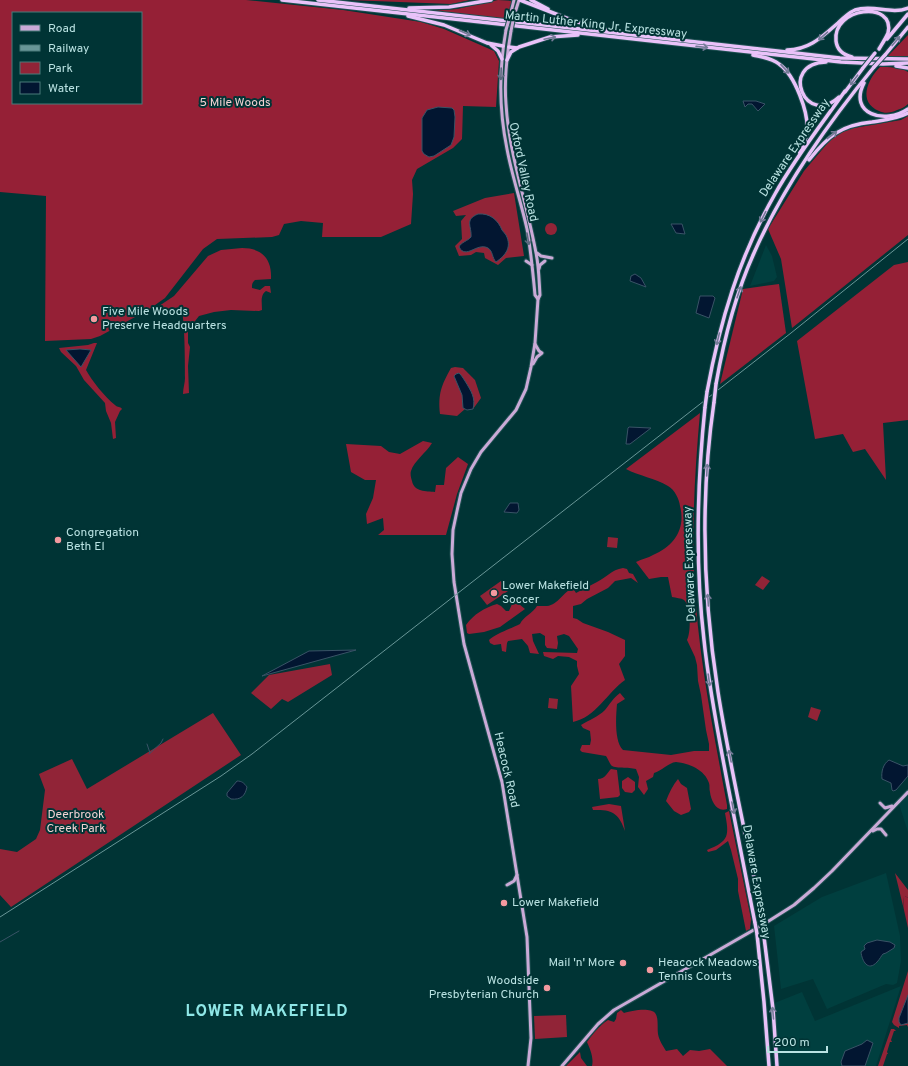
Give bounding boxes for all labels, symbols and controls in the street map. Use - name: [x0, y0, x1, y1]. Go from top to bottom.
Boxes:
- street label: Martin Luther King Jr. Expressway: [504, 7, 688, 43]
- legend: [12, 12, 142, 104]
- text: Road: [48, 21, 76, 37]
- one-way arrow: [459, 30, 471, 37]
- one-way arrow: [818, 31, 828, 41]
- one-way arrow: [544, 33, 557, 41]
- one-way arrow: [892, 35, 901, 46]
- text: Railway: [48, 41, 89, 57]
- one-way arrow: [695, 43, 708, 51]
- text: Park: [48, 61, 73, 77]
- one-way arrow: [780, 64, 789, 74]
- one-way arrow: [497, 67, 505, 80]
- one-way arrow: [850, 74, 858, 85]
- text: Water: [48, 81, 80, 97]
- park label: 5 Mile Woods: [199, 95, 271, 111]
- street label: Delaware Expressway: [756, 96, 834, 200]
- street label: Oxford Valley Road: [505, 121, 541, 223]
- one-way arrow: [826, 131, 837, 140]
- one-way arrow: [758, 211, 766, 223]
- one-way arrow: [525, 232, 533, 245]
- one-way arrow: [736, 285, 743, 298]
- place label: Five Mile Woods Preserve Headquarters: [102, 304, 227, 334]
- marker: Five Mile Woods Preserve Headquarters: [89, 314, 99, 324]
- one-way arrow: [713, 332, 721, 345]
- one-way arrow: [704, 464, 711, 477]
- street label: Delaware Expressway: [680, 506, 700, 622]
- place label: Congregation Beth El: [66, 525, 139, 555]
- marker: Congregation Beth El: [53, 535, 63, 545]
- place label: Lower Makefield Soccer: [502, 578, 589, 608]
- marker: Lower Makefield Soccer: [489, 588, 499, 598]
- one-way arrow: [704, 594, 711, 607]
- one-way arrow: [705, 673, 713, 686]
- street label: Heacock Road: [490, 731, 522, 809]
- one-way arrow: [726, 750, 734, 763]
- one-way arrow: [729, 801, 737, 814]
- park label: Deerbrook Creek Park: [46, 807, 106, 837]
- street label: Delaware Expressway: [738, 824, 774, 940]
- place label: Lower Makefield: [512, 895, 599, 911]
- marker: Lower Makefield: [499, 898, 509, 908]
- place label: Mail 'n' More: [549, 955, 615, 971]
- place label: Heacock Meadows Tennis Courts: [658, 955, 758, 985]
- marker: Mail 'n' More: [618, 958, 628, 968]
- marker: Heacock Meadows Tennis Courts: [645, 965, 655, 975]
- place label: Woodside Presbyterian Church: [429, 973, 539, 1003]
- marker: Woodside Presbyterian Church: [542, 983, 552, 993]
- district label: LOWER MAKEFIELD: [185, 1002, 349, 1022]
- one-way arrow: [769, 1007, 777, 1020]
- scale bar: [768, 1028, 827, 1054]
- text: 200 m: [774, 1035, 810, 1051]

